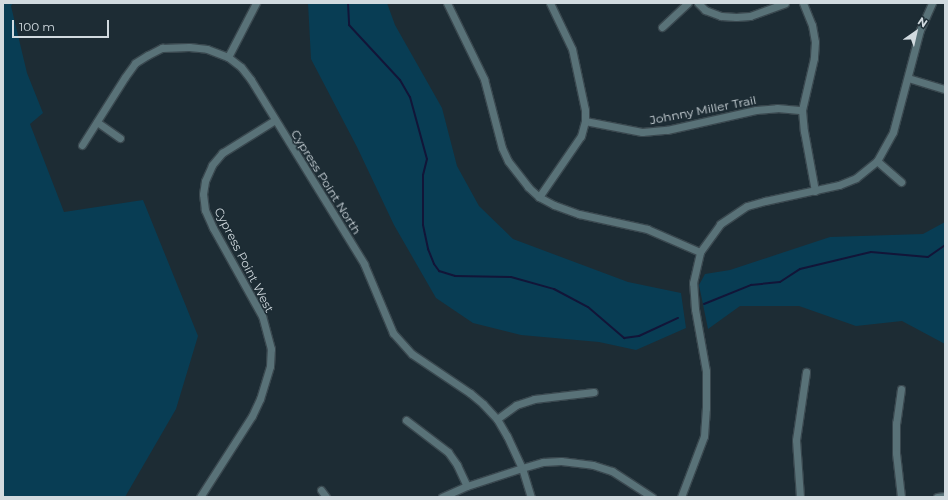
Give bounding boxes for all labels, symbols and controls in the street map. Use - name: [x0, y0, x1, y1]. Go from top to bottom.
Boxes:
- scale bar: [14, 12, 111, 38]
- north arrow: [896, 12, 936, 52]
- text: N: [915, 14, 930, 30]
- text: 100 m: [19, 19, 55, 34]
- street label: Johnny Miller Trail: [649, 93, 757, 127]
- street label: Cypress Point North: [288, 127, 364, 237]
- street label: Cypress Point West: [211, 205, 277, 315]

